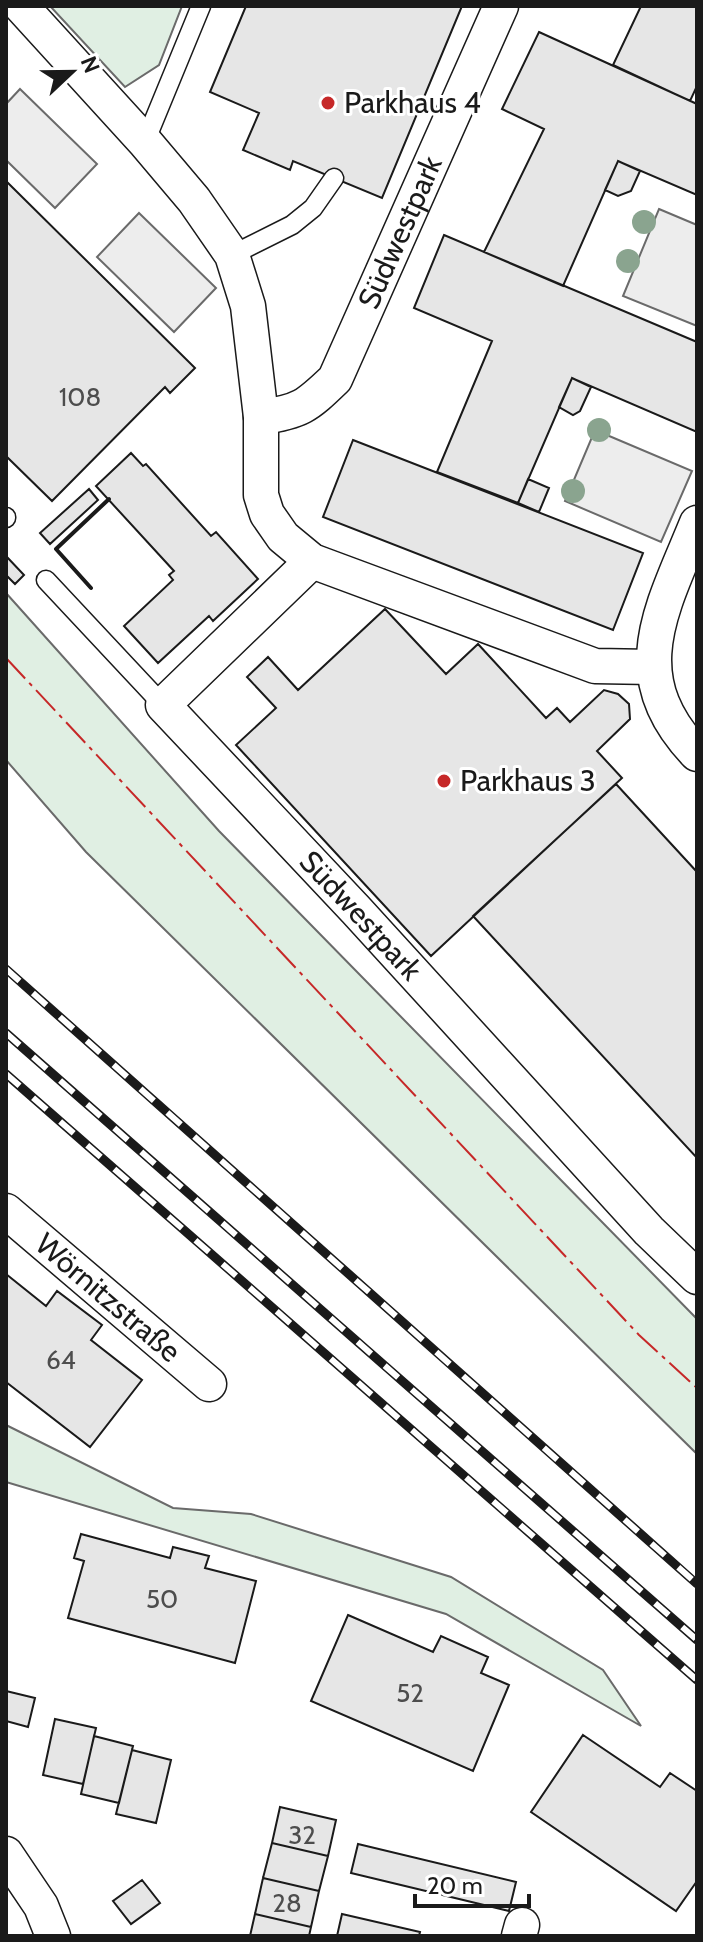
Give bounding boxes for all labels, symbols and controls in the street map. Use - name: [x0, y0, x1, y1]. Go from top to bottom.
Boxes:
- north arrow: [32, 32, 112, 112]
- text: N: [75, 52, 106, 77]
- place label: Parkhaus 4: [344, 84, 481, 121]
- marker: Parkhaus 4: [319, 94, 337, 112]
- street label: Südwestpark: [350, 150, 450, 314]
- house number: 108: [59, 381, 101, 413]
- place label: Parkhaus 3: [460, 762, 596, 799]
- marker: Parkhaus 3: [435, 772, 453, 790]
- street label: Südwestpark: [292, 843, 430, 988]
- street label: Wörnitzstraße: [28, 1225, 189, 1370]
- house number: 64: [46, 1344, 76, 1376]
- house number: 50: [146, 1583, 178, 1615]
- house number: 52: [396, 1677, 424, 1709]
- house number: 32: [288, 1819, 316, 1851]
- scale bar: [415, 1858, 529, 1908]
- text: 20 m: [427, 1871, 483, 1900]
- house number: 28: [272, 1887, 302, 1919]

